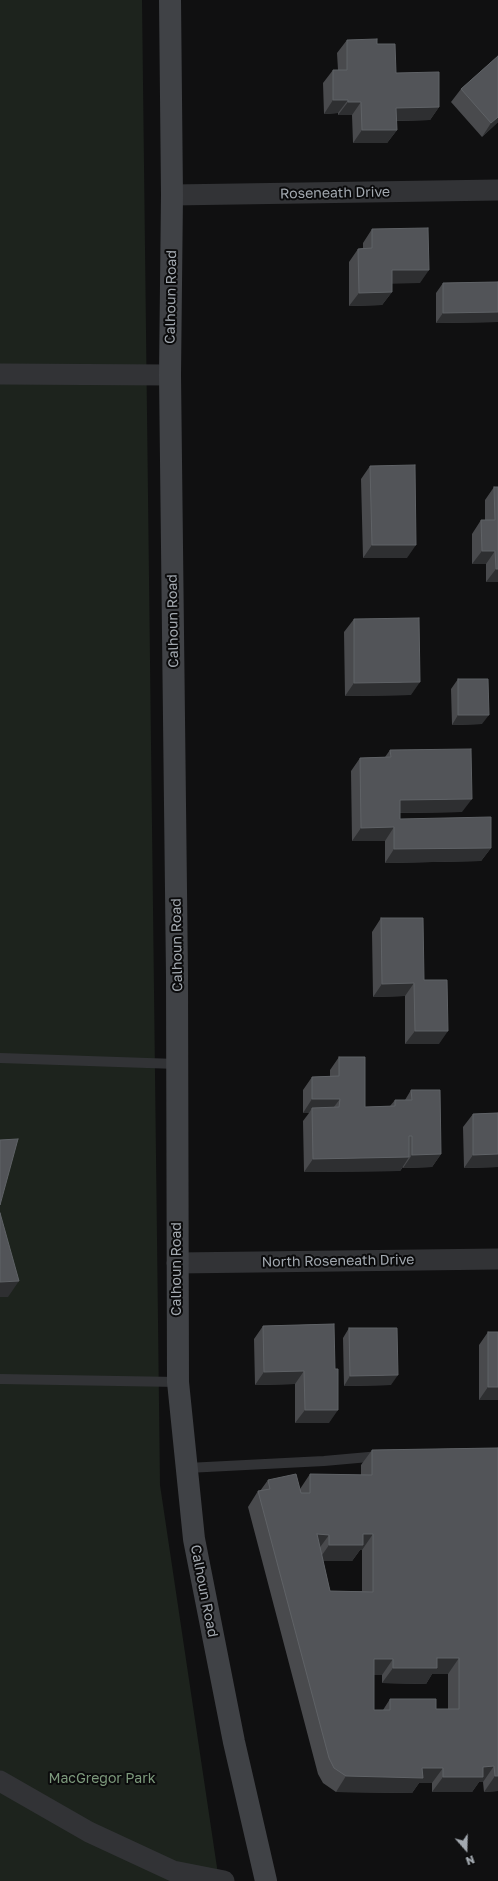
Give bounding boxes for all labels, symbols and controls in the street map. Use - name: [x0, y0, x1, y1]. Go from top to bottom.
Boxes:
- street label: Roseneath Drive: [280, 184, 390, 202]
- street label: Calhoun Road: [162, 250, 180, 344]
- street label: Calhoun Road: [164, 574, 182, 668]
- street label: Calhoun Road: [168, 898, 186, 992]
- street label: Calhoun Road: [169, 1222, 185, 1316]
- street label: North Roseneath Drive: [262, 1251, 414, 1271]
- street label: Calhoun Road: [187, 1543, 221, 1639]
- park label: MacGregor Park: [48, 1771, 156, 1787]
- north arrow: [446, 1829, 486, 1869]
- text: N: [464, 1853, 476, 1868]

